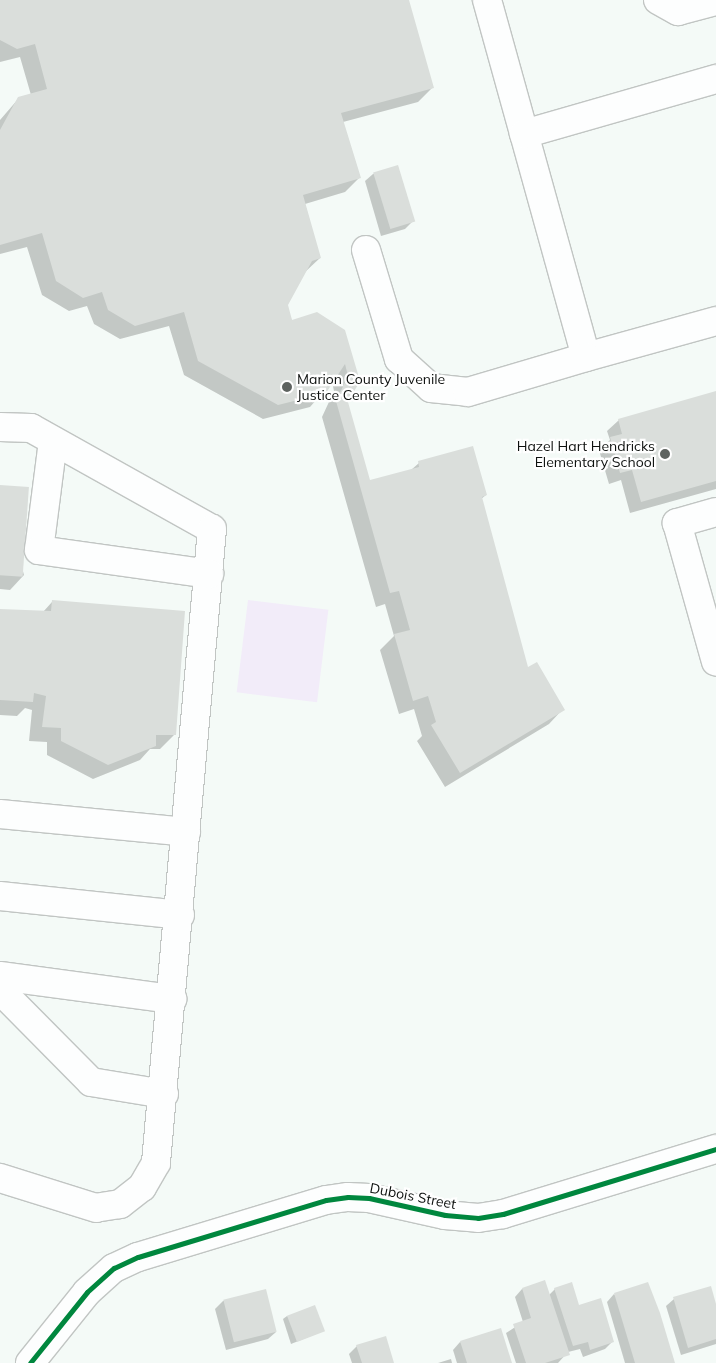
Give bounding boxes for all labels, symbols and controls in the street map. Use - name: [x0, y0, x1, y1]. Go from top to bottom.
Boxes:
- place label: Marion County Juvenile Justice Center: [297, 371, 445, 404]
- marker: Marion County Juvenile Justice Center: [281, 381, 293, 393]
- place label: Hazel Hart Hendricks Elementary School: [517, 438, 655, 471]
- marker: Hazel Hart Hendricks Elementary School: [659, 448, 671, 460]
- street label: Dubois Street: [368, 1179, 458, 1213]

